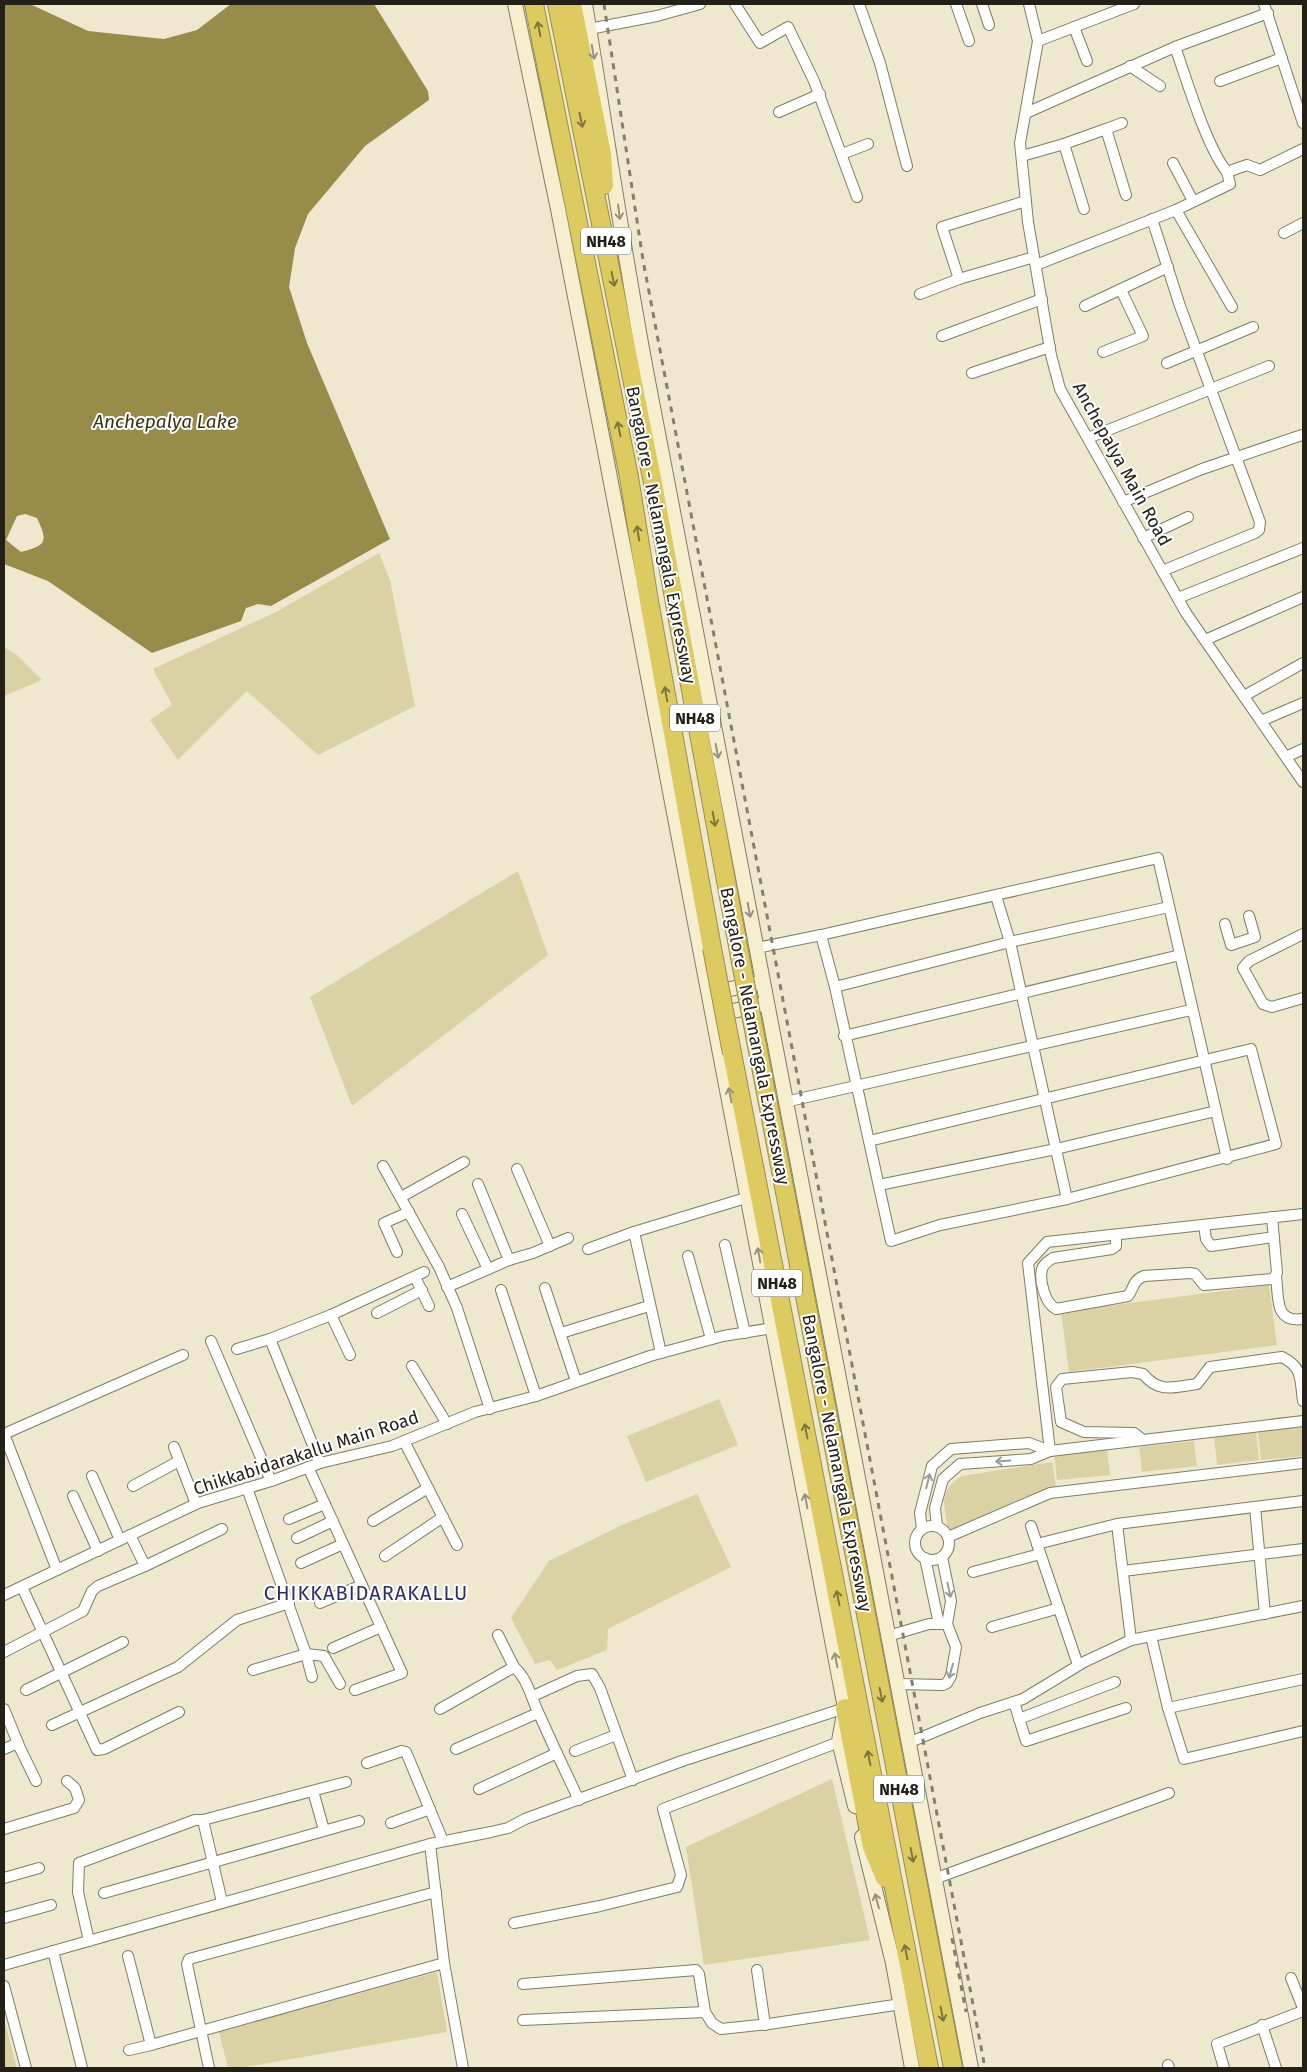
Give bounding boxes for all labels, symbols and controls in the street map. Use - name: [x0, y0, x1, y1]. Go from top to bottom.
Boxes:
- one-way arrow: [534, 22, 544, 38]
- one-way arrow: [588, 43, 598, 59]
- one-way arrow: [577, 112, 586, 128]
- one-way arrow: [614, 204, 624, 220]
- road number: NH48: [581, 228, 631, 255]
- one-way arrow: [609, 271, 619, 287]
- street label: Anchepalya Main Road: [1068, 378, 1176, 550]
- street label: Bangalore - Nelamangala Expressway: [621, 384, 701, 686]
- water label: Anchepalya Lake: [92, 410, 237, 433]
- one-way arrow: [614, 421, 624, 437]
- one-way arrow: [633, 526, 643, 542]
- one-way arrow: [660, 686, 670, 702]
- road number: NH48: [670, 704, 720, 731]
- one-way arrow: [713, 742, 723, 758]
- one-way arrow: [710, 811, 720, 827]
- street label: Bangalore - Nelamangala Expressway: [715, 885, 795, 1187]
- one-way arrow: [745, 902, 754, 918]
- one-way arrow: [724, 1088, 734, 1104]
- one-way arrow: [754, 1247, 764, 1263]
- road number: NH48: [752, 1270, 802, 1296]
- street label: Bangalore - Nelamangala Expressway: [797, 1312, 877, 1614]
- street label: Chikkabidarakallu Main Road: [190, 1406, 422, 1500]
- one-way arrow: [800, 1423, 810, 1439]
- one-way arrow: [995, 1456, 1011, 1466]
- one-way arrow: [924, 1474, 933, 1490]
- one-way arrow: [801, 1493, 810, 1509]
- district label: CHIKKABIDARAKALLU: [264, 1581, 468, 1605]
- one-way arrow: [945, 1582, 954, 1598]
- one-way arrow: [833, 1591, 843, 1607]
- one-way arrow: [831, 1653, 841, 1669]
- one-way arrow: [946, 1662, 956, 1678]
- one-way arrow: [877, 1687, 887, 1703]
- one-way arrow: [864, 1750, 873, 1766]
- road number: NH48: [874, 1776, 924, 1802]
- one-way arrow: [908, 1846, 917, 1862]
- one-way arrow: [872, 1893, 881, 1909]
- one-way arrow: [901, 1944, 911, 1960]
- one-way arrow: [938, 2006, 948, 2022]

